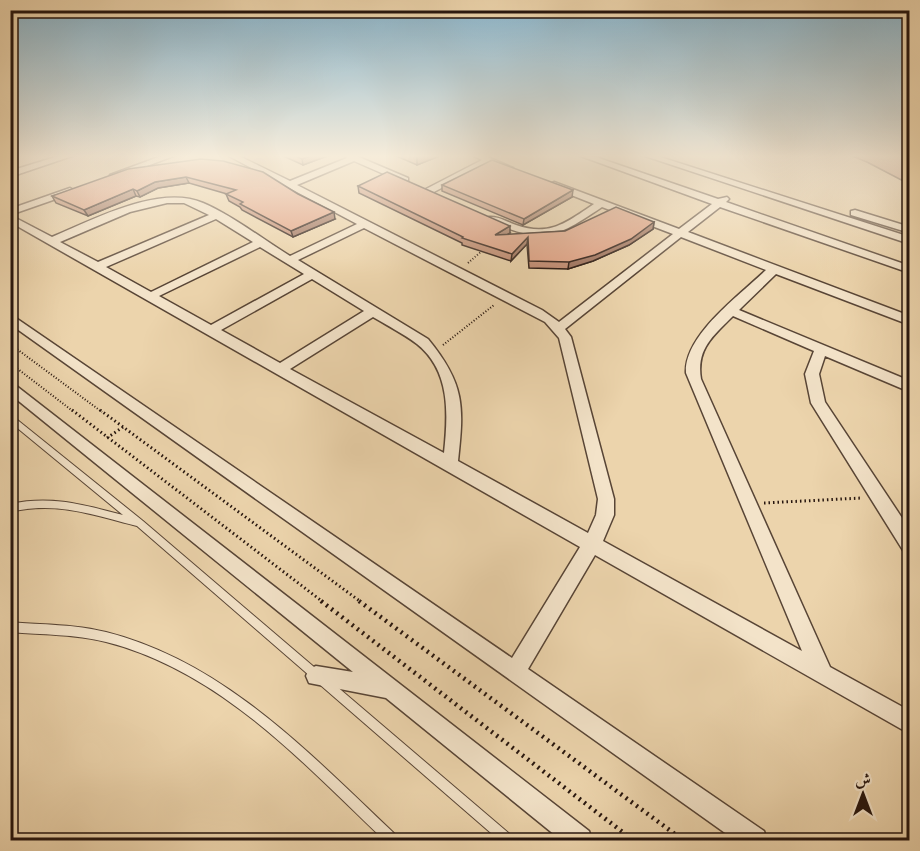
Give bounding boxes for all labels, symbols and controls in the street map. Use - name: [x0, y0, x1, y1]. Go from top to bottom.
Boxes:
- north arrow: [833, 764, 893, 824]
- text: ش: [855, 767, 871, 791]

